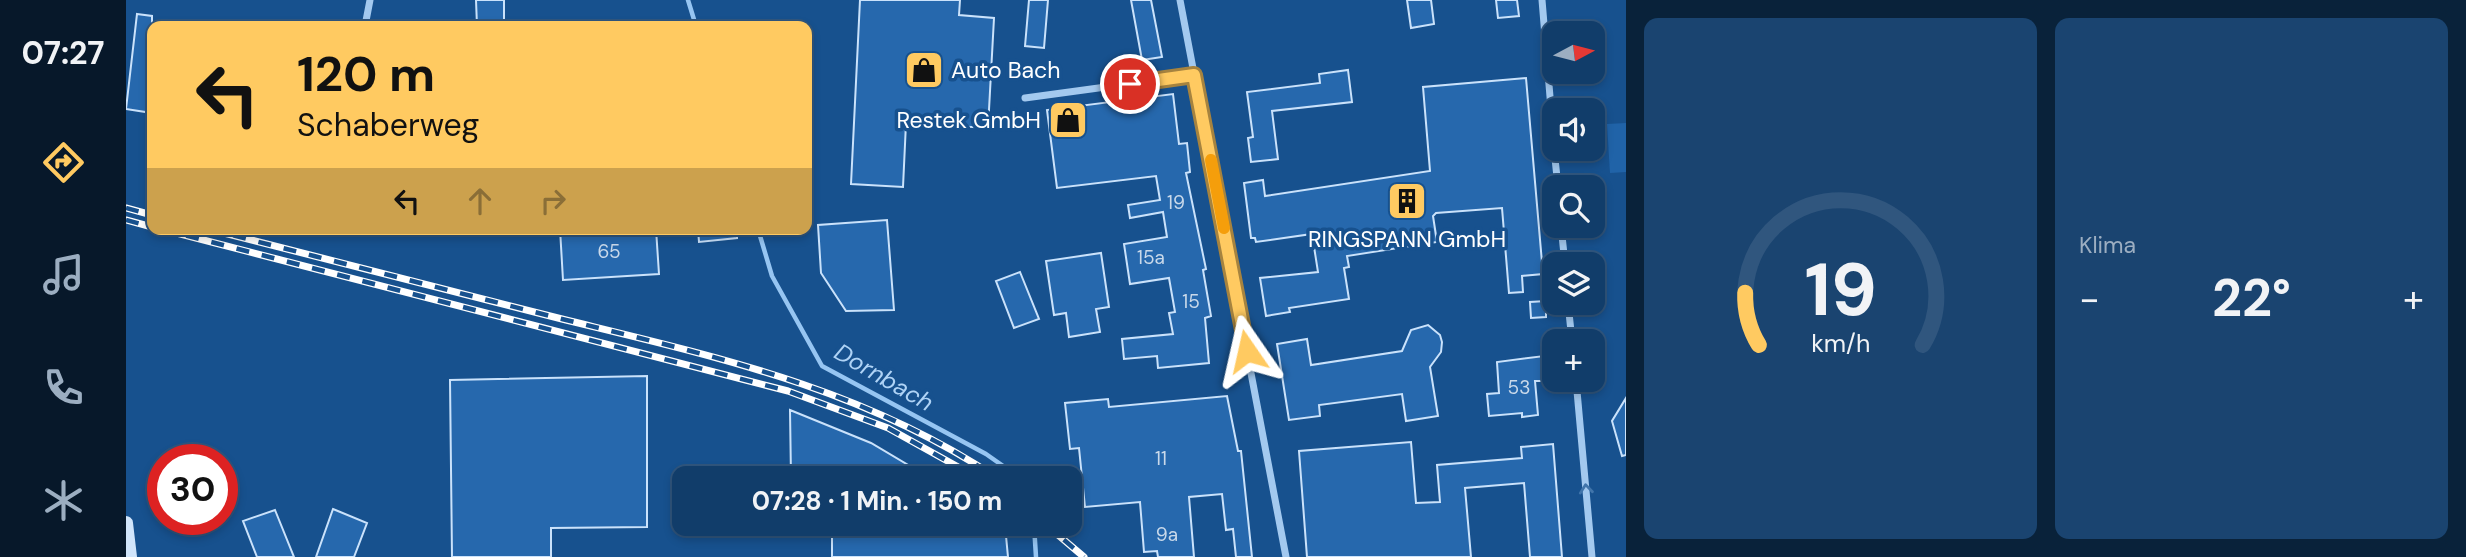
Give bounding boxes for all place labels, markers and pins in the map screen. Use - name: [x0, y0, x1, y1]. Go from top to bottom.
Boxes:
- shop icon: Auto Bach: [903, 49, 945, 91]
- pin: [1100, 54, 1160, 114]
- place label: Auto Bach: [951, 55, 1060, 85]
- shop icon: Restek GmbH: [1047, 99, 1089, 141]
- place label: Restek GmbH: [896, 105, 1041, 135]
- building icon: RINGSPANN GmbH: [1386, 180, 1428, 222]
- place label: RINGSPANN GmbH: [1308, 224, 1506, 254]

